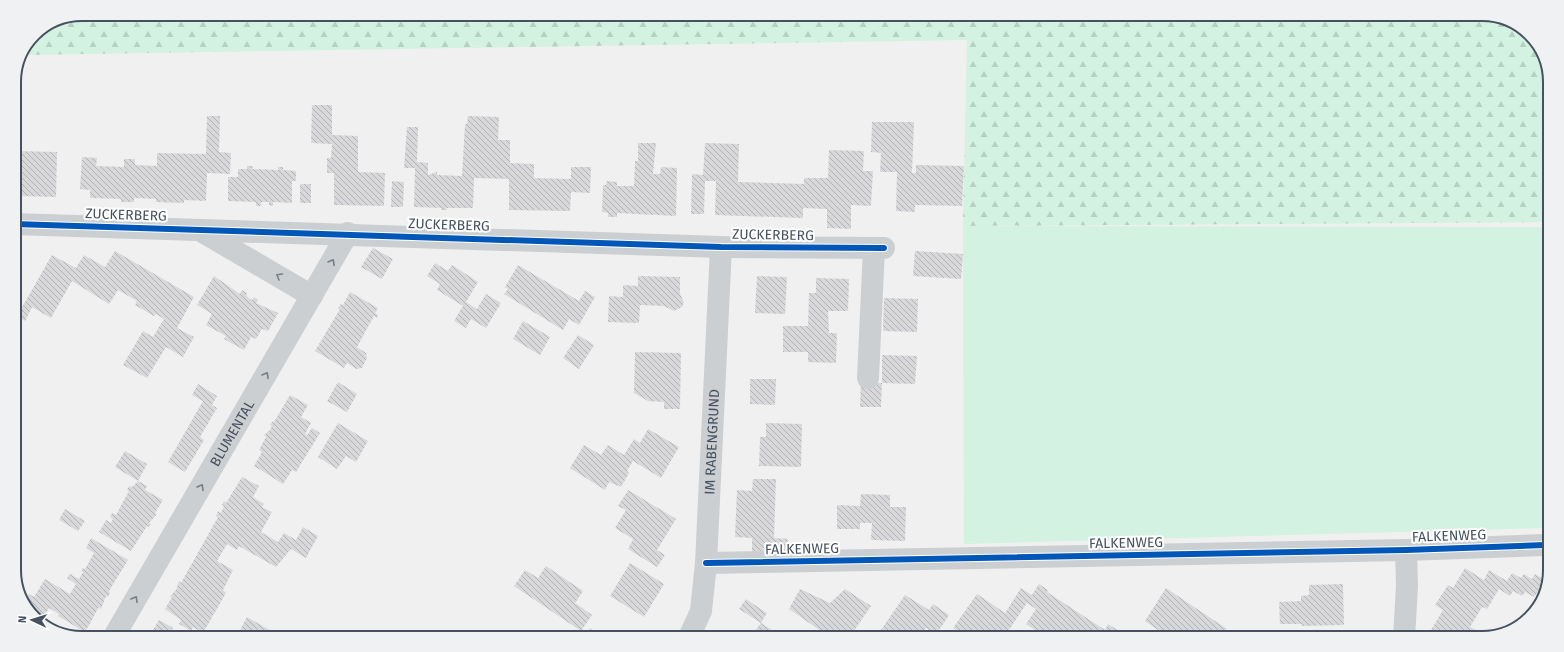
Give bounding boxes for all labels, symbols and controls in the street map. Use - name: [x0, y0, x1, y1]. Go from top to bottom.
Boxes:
- street label: ZUCKERBERG: [85, 205, 167, 225]
- street label: ZUCKERBERG: [408, 215, 490, 235]
- street label: ZUCKERBERG: [732, 226, 814, 244]
- one-way arrow: [327, 259, 334, 266]
- one-way arrow: [276, 274, 283, 281]
- one-way arrow: [262, 372, 269, 379]
- street label: IM RABENGRUND: [701, 388, 723, 495]
- street label: BLUMENTAL: [206, 397, 258, 469]
- one-way arrow: [196, 484, 203, 491]
- street label: FALKENWEG: [1412, 526, 1486, 546]
- street label: FALKENWEG: [1089, 534, 1163, 552]
- street label: FALKENWEG: [765, 540, 839, 558]
- one-way arrow: [131, 596, 138, 603]
- north arrow: [12, 600, 52, 640]
- text: N: [16, 615, 29, 623]

